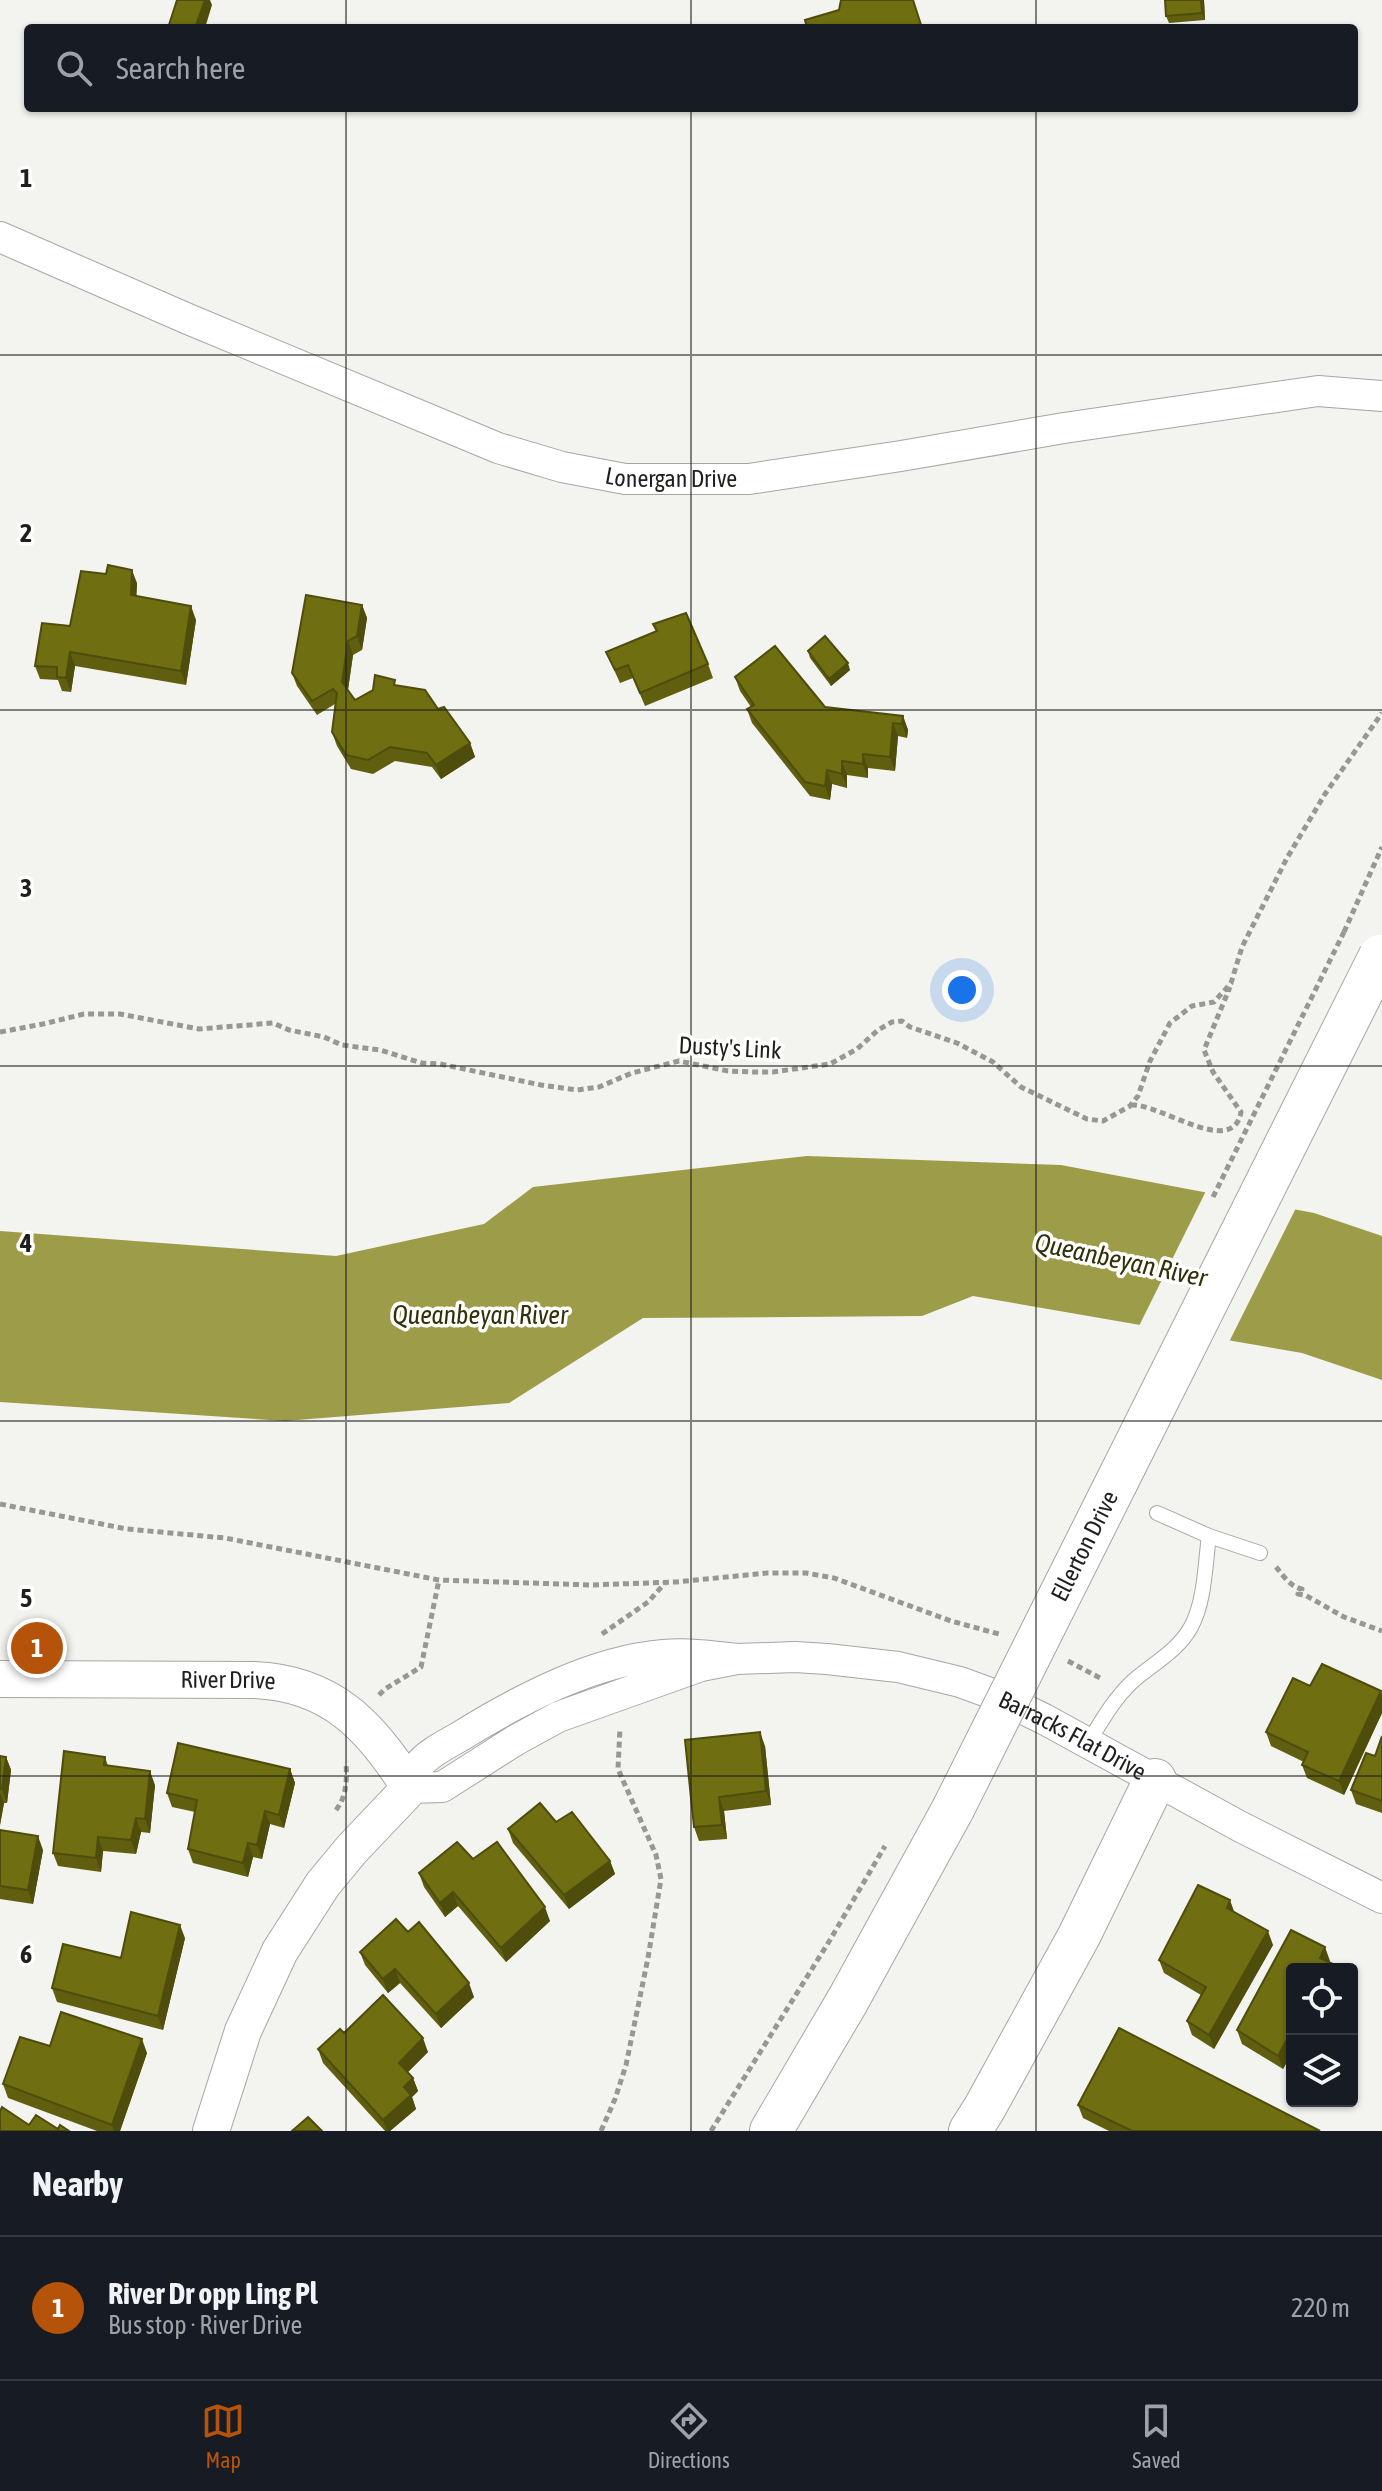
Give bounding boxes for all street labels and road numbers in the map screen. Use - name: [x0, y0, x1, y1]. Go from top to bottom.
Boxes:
- street label: Lonergan Drive: [603, 462, 737, 492]
- street label: Dusty's Link: [678, 1031, 783, 1064]
- street label: Ellerton Drive: [1045, 1486, 1123, 1606]
- street label: River Drive: [180, 1666, 277, 1695]
- street label: Barracks Flat Drive: [995, 1685, 1151, 1785]

